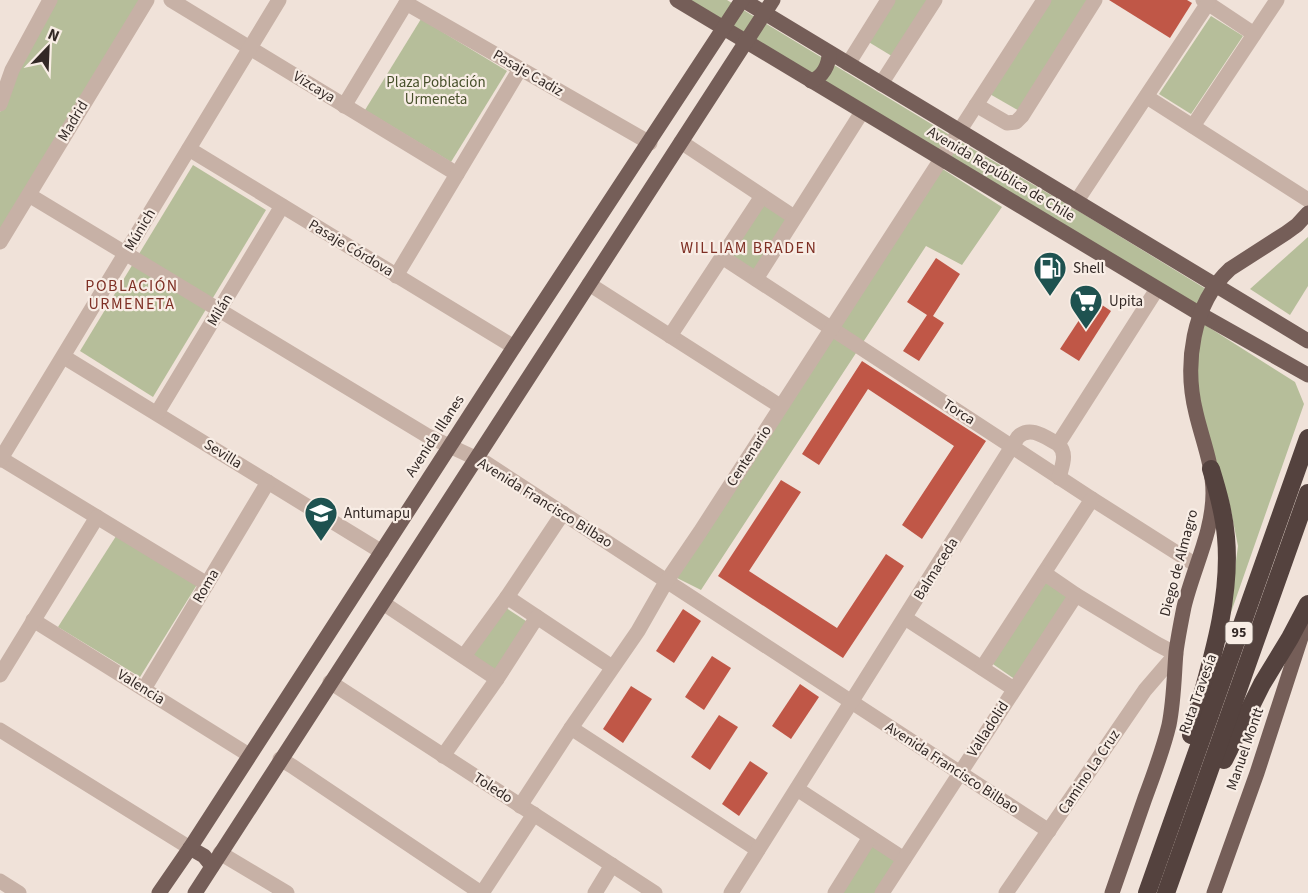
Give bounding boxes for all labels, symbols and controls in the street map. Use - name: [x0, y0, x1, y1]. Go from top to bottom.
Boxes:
- north arrow: [18, 18, 78, 78]
- text: N: [44, 23, 63, 47]
- street label: Pasaje Cadiz: [489, 44, 567, 102]
- street label: Vizcaya: [289, 66, 339, 108]
- park label: Plaza Población Urmeneta: [386, 72, 486, 110]
- street label: Madrid: [53, 97, 93, 145]
- street label: Avenida República de Chile: [923, 121, 1079, 227]
- street label: Múnich: [119, 205, 161, 255]
- street label: Pasaje Córdova: [305, 214, 397, 282]
- district label: WILLIAM BRADEN: [681, 237, 817, 259]
- fuel station icon: Shell: [1032, 250, 1068, 297]
- place label: Shell: [1073, 258, 1104, 279]
- district label: POBLACIÓN URMENETA: [85, 275, 179, 315]
- supermarket icon: Upita: [1068, 283, 1104, 330]
- street label: Milán: [202, 290, 238, 330]
- place label: Upita: [1109, 291, 1143, 312]
- street label: Avenida Illanes: [401, 391, 469, 481]
- street label: Torca: [939, 394, 979, 430]
- street label: Centenario: [721, 421, 777, 491]
- street label: Sevilla: [200, 434, 246, 474]
- street label: Avenida Francisco Bilbao: [473, 453, 617, 553]
- school or university icon: Antumapu: [303, 495, 339, 542]
- place label: Antumapu: [344, 503, 410, 524]
- street label: Diego de Almagro: [1155, 507, 1203, 619]
- street label: Balmaceda: [909, 534, 963, 604]
- street label: Roma: [188, 565, 224, 607]
- road number: 95: [1226, 622, 1252, 644]
- street label: Ruta Travesía: [1174, 651, 1222, 737]
- street label: Valencia: [113, 664, 169, 710]
- street label: Valladolid: [962, 697, 1014, 761]
- street label: Manuel Montt: [1221, 705, 1269, 793]
- street label: Avenida Francisco Bilbao: [881, 717, 1023, 819]
- street label: Camino La Cruz: [1053, 726, 1125, 818]
- street label: Toledo: [469, 768, 517, 808]

